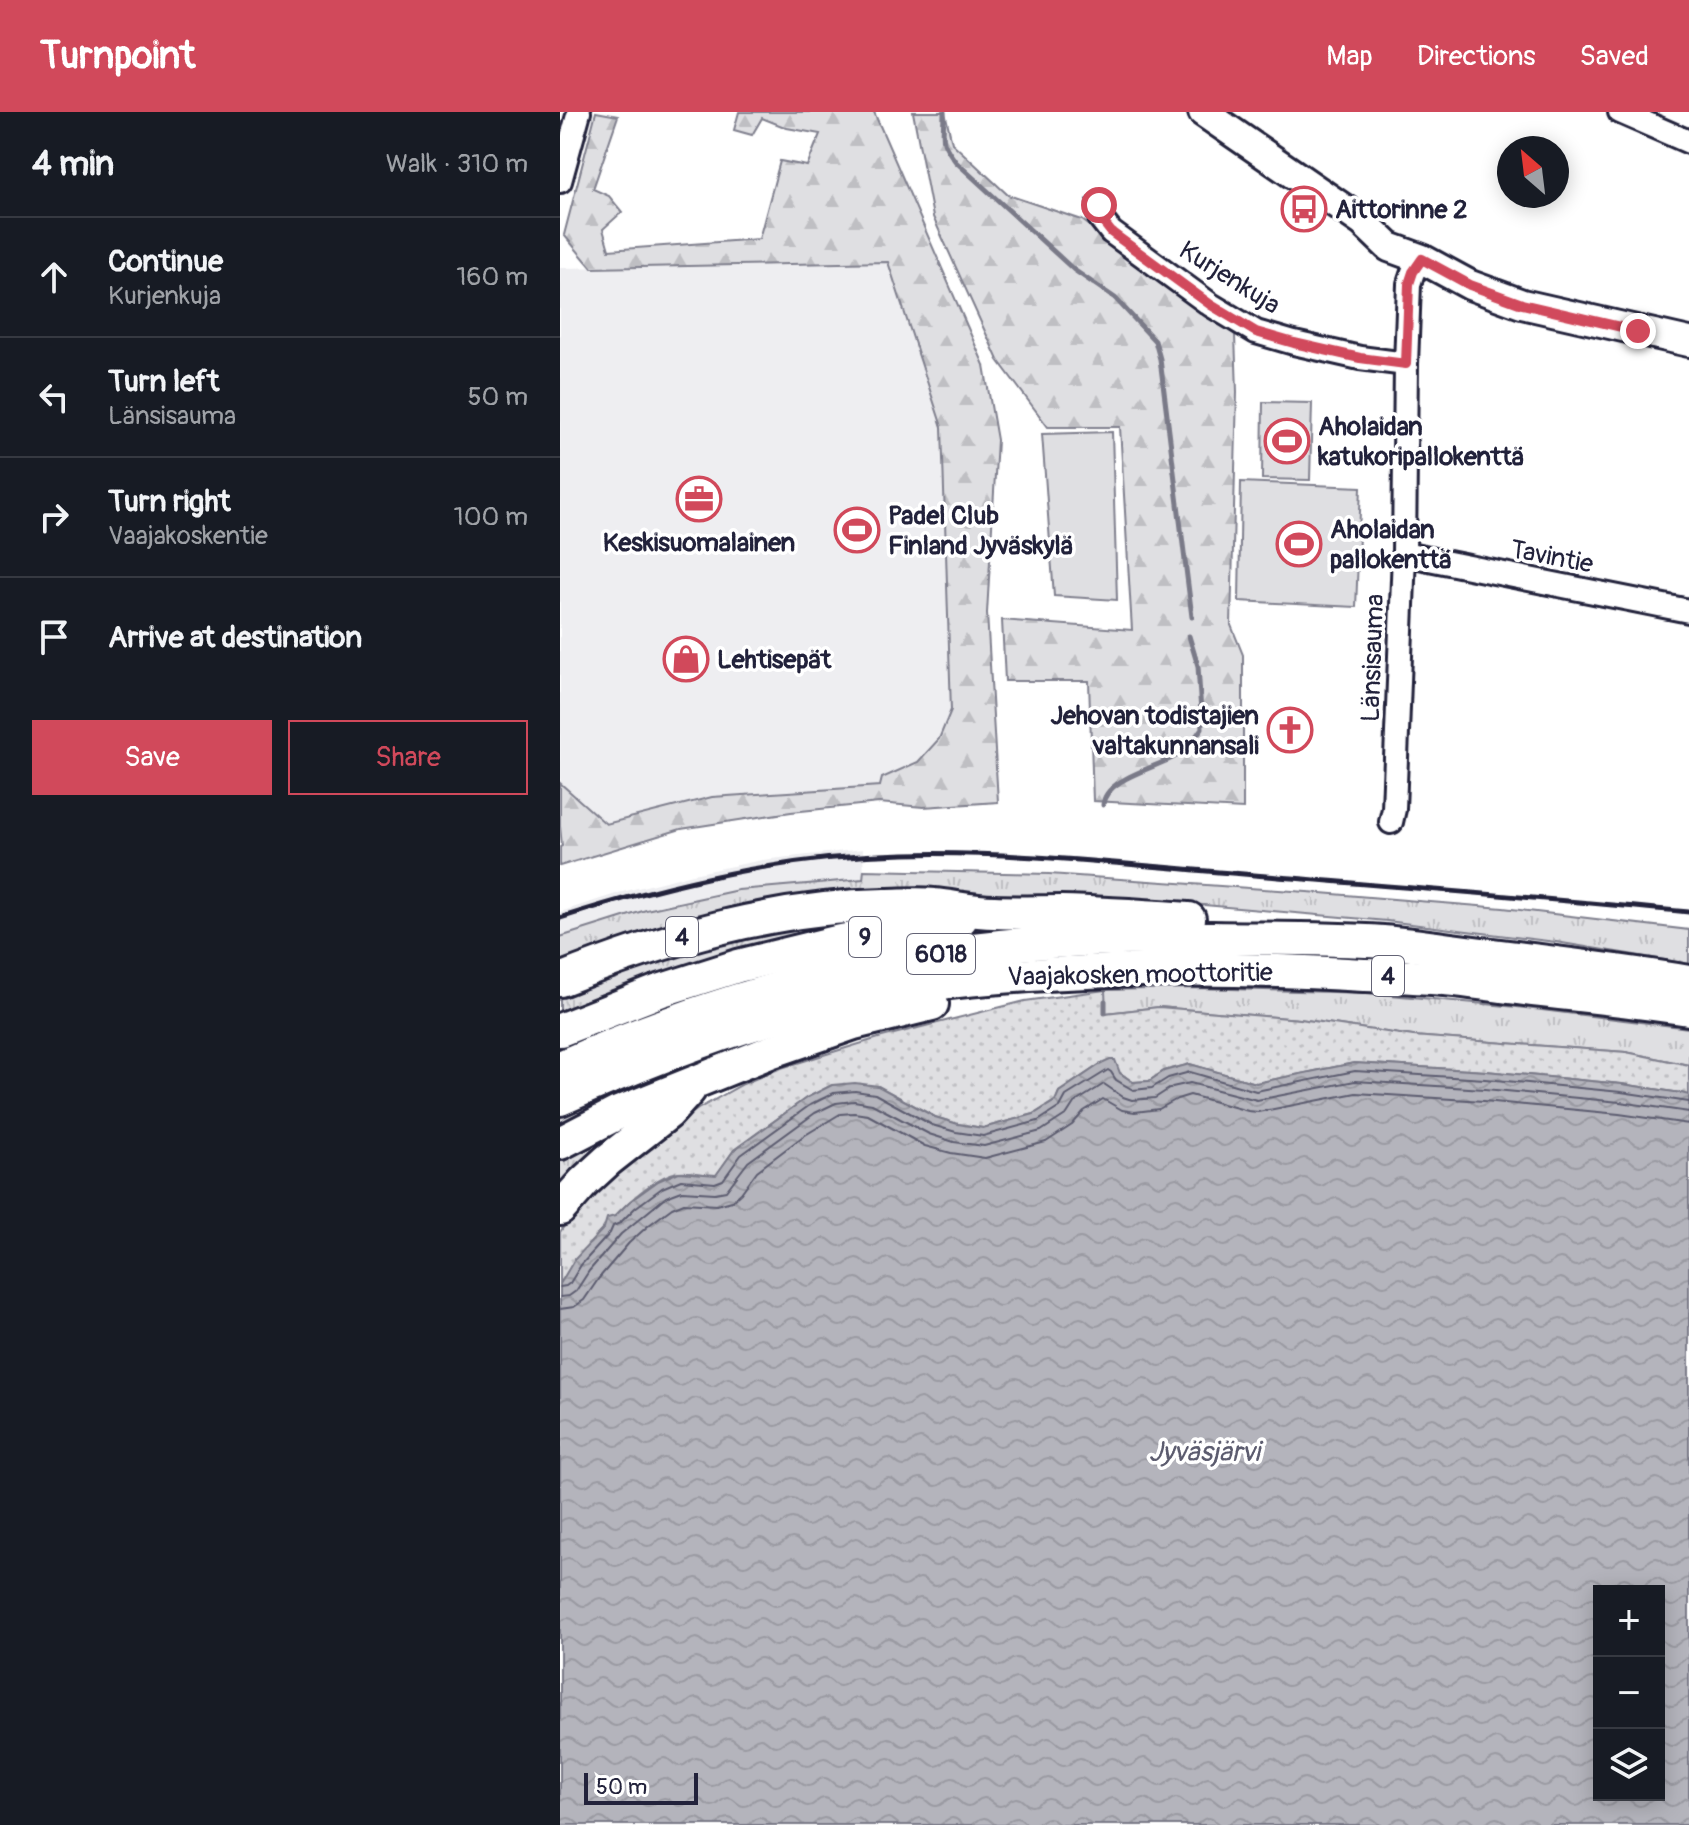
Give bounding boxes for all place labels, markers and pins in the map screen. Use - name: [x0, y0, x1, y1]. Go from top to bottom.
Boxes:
- bus stop icon: Aittorinne 2: [1280, 185, 1328, 233]
- place label: Aittorinne 2: [1335, 194, 1468, 226]
- place label: Aholaidan katukoripallokenttä: [1317, 411, 1524, 473]
- sports icon: Aholaidan katukoripallokenttä: [1263, 417, 1311, 465]
- office icon: Keskisuomalainen: [675, 475, 723, 523]
- place label: Padel Club Finland Jyväskylä: [888, 500, 1073, 562]
- sports icon: Padel Club Finland Jyväskylä: [833, 506, 881, 554]
- place label: Aholaidan pallokenttä: [1330, 514, 1452, 576]
- sports icon: Aholaidan pallokenttä: [1275, 520, 1323, 568]
- place label: Keskisuomalainen: [603, 527, 796, 559]
- shop icon: Lehtisepät: [662, 635, 710, 683]
- place label: Lehtisepät: [717, 644, 832, 676]
- place label: Jehovan todistajien valtakunnansali: [1051, 700, 1259, 762]
- church icon: Jehovan todistajien valtakunnansali: [1266, 706, 1314, 754]

